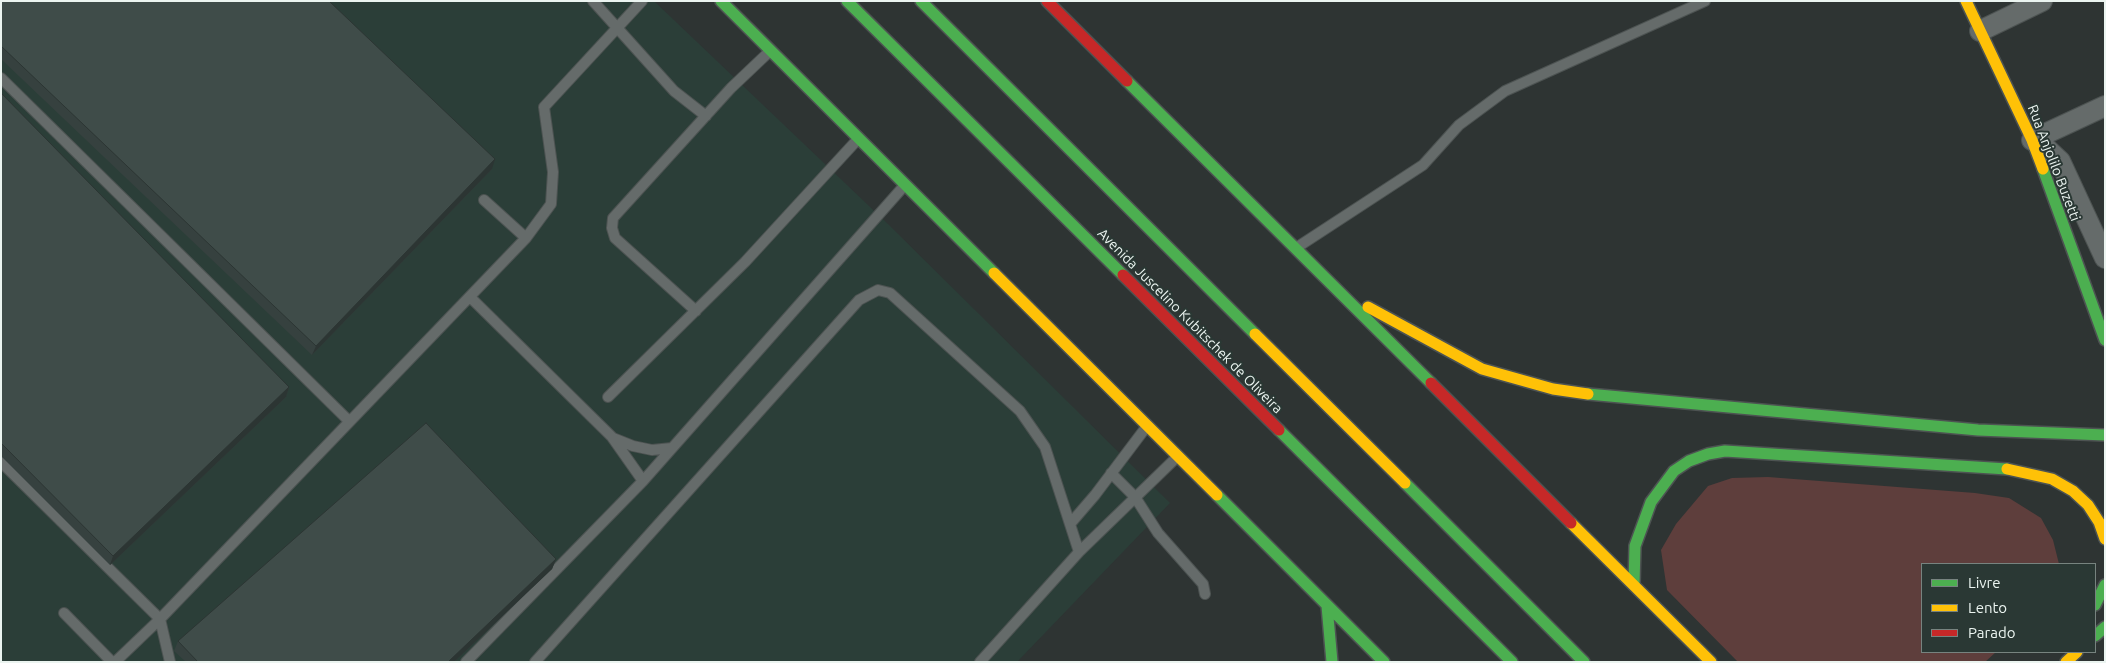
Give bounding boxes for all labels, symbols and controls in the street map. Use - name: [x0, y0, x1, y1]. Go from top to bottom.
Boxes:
- street label: Rua Anjolilo Buzetti: [2024, 102, 2084, 224]
- street label: Avenida Juscelino Kubitschek de Oliveira: [1094, 225, 1286, 417]
- legend: [1921, 563, 2096, 653]
- text: Livre: [1968, 574, 2001, 591]
- text: Lento: [1968, 599, 2007, 616]
- text: Parado: [1968, 624, 2015, 641]

